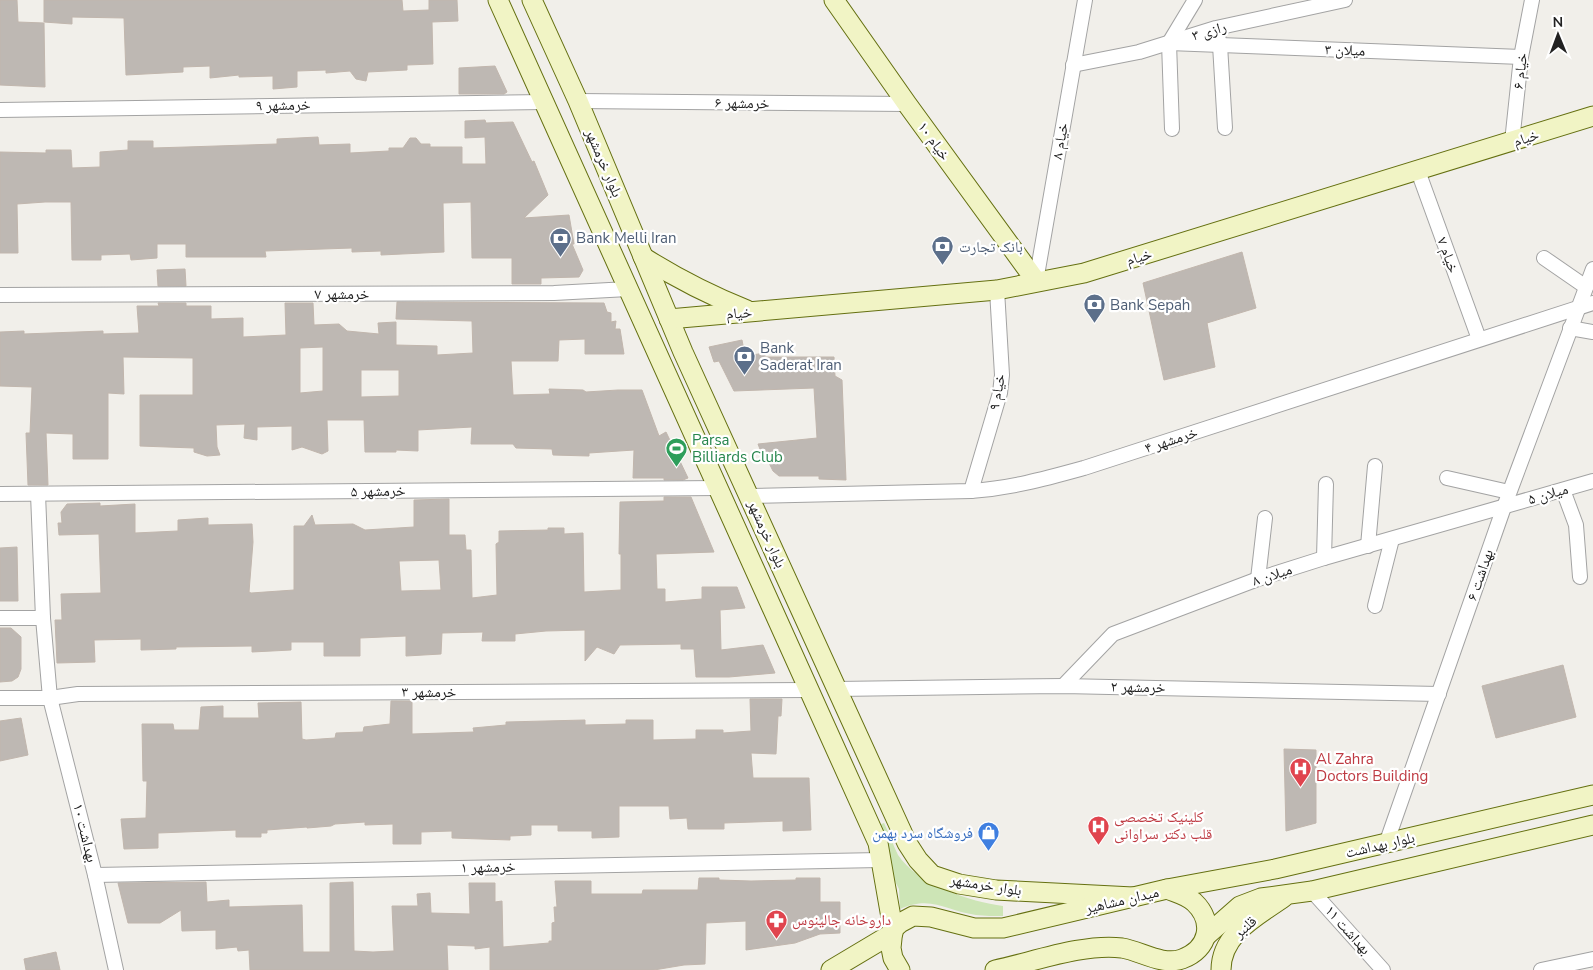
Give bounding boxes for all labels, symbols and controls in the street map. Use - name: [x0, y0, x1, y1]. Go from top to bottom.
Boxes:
- north arrow: [1533, 10, 1583, 60]
- text: N: [1552, 13, 1563, 32]
- street label: رازی ۳: [1189, 17, 1229, 45]
- street label: میلان ۳: [1324, 39, 1366, 61]
- street label: خیام ۶: [1508, 51, 1532, 90]
- street label: خرمشهر ۶: [714, 93, 770, 113]
- street label: خرمشهر ۹: [255, 95, 311, 115]
- street label: خیام ۱۰: [913, 118, 955, 165]
- street label: خیام ۸: [1047, 121, 1073, 161]
- street label: خیام: [1511, 124, 1542, 152]
- street label: بلوار خرمشهر: [580, 125, 627, 200]
- bank icon: Bank Melli Iran: [548, 226, 572, 257]
- place label: Bank Melli Iran: [576, 228, 677, 248]
- street label: خیام ۷: [1432, 234, 1464, 276]
- bank icon: بانک تجارت: [931, 235, 955, 266]
- place label: بانک تجارت: [959, 237, 1023, 257]
- street label: خیام: [1124, 243, 1155, 270]
- street label: خرمشهر ۷: [315, 284, 370, 304]
- bank icon: Bank Sepah: [1082, 293, 1106, 324]
- place label: Bank Sepah: [1110, 295, 1190, 315]
- street label: خیام: [725, 302, 753, 324]
- place label: Bank Saderat Iran: [760, 338, 842, 375]
- bank icon: Bank Saderat Iran: [732, 345, 756, 376]
- street label: خیام ۹: [984, 372, 1010, 412]
- street label: خرمشهر ۴: [1142, 422, 1201, 458]
- place label: Parsa Billiards Club: [692, 430, 783, 467]
- sports icon: Parsa Billiards Club: [664, 437, 688, 468]
- street label: میلان ۵: [1526, 479, 1571, 509]
- street label: خرمشهر ۵: [350, 481, 406, 501]
- street label: بلوار خرمشهر: [743, 496, 791, 571]
- street label: بهداشت ۶: [1462, 547, 1498, 603]
- street label: میلان ۸: [1250, 559, 1295, 591]
- street label: خرمشهر ۲: [1110, 677, 1166, 697]
- street label: خرمشهر ۳: [402, 682, 457, 702]
- place label: Al Zahra Doctors Building: [1316, 749, 1428, 786]
- hospital icon: Al Zahra Doctors Building: [1288, 756, 1312, 787]
- street label: بهداشت ۱۰: [68, 801, 102, 865]
- place label: کلینیک تخصصی قلب دکتر سراوانی: [1114, 807, 1212, 844]
- hospital icon: کلینیک تخصصی قلب دکتر سراوانی: [1086, 814, 1110, 845]
- shop icon: فروشگاه سرد بهمن: [977, 821, 1001, 852]
- place label: فروشگاه سرد بهمن: [872, 823, 973, 843]
- street label: بلوار بهداشت: [1343, 827, 1417, 863]
- street label: خرمشهر ۱: [460, 857, 516, 877]
- street label: بلوار خرمشهر: [948, 869, 1023, 901]
- street label: میدان مشاهیر: [1082, 882, 1161, 918]
- street label: بهداشت ۱۱: [1320, 901, 1376, 959]
- pharmacy icon: داروخانه جالینوس: [764, 908, 788, 939]
- place label: داروخانه جالینوس: [792, 910, 891, 930]
- street label: قلنبر: [1228, 911, 1261, 943]

